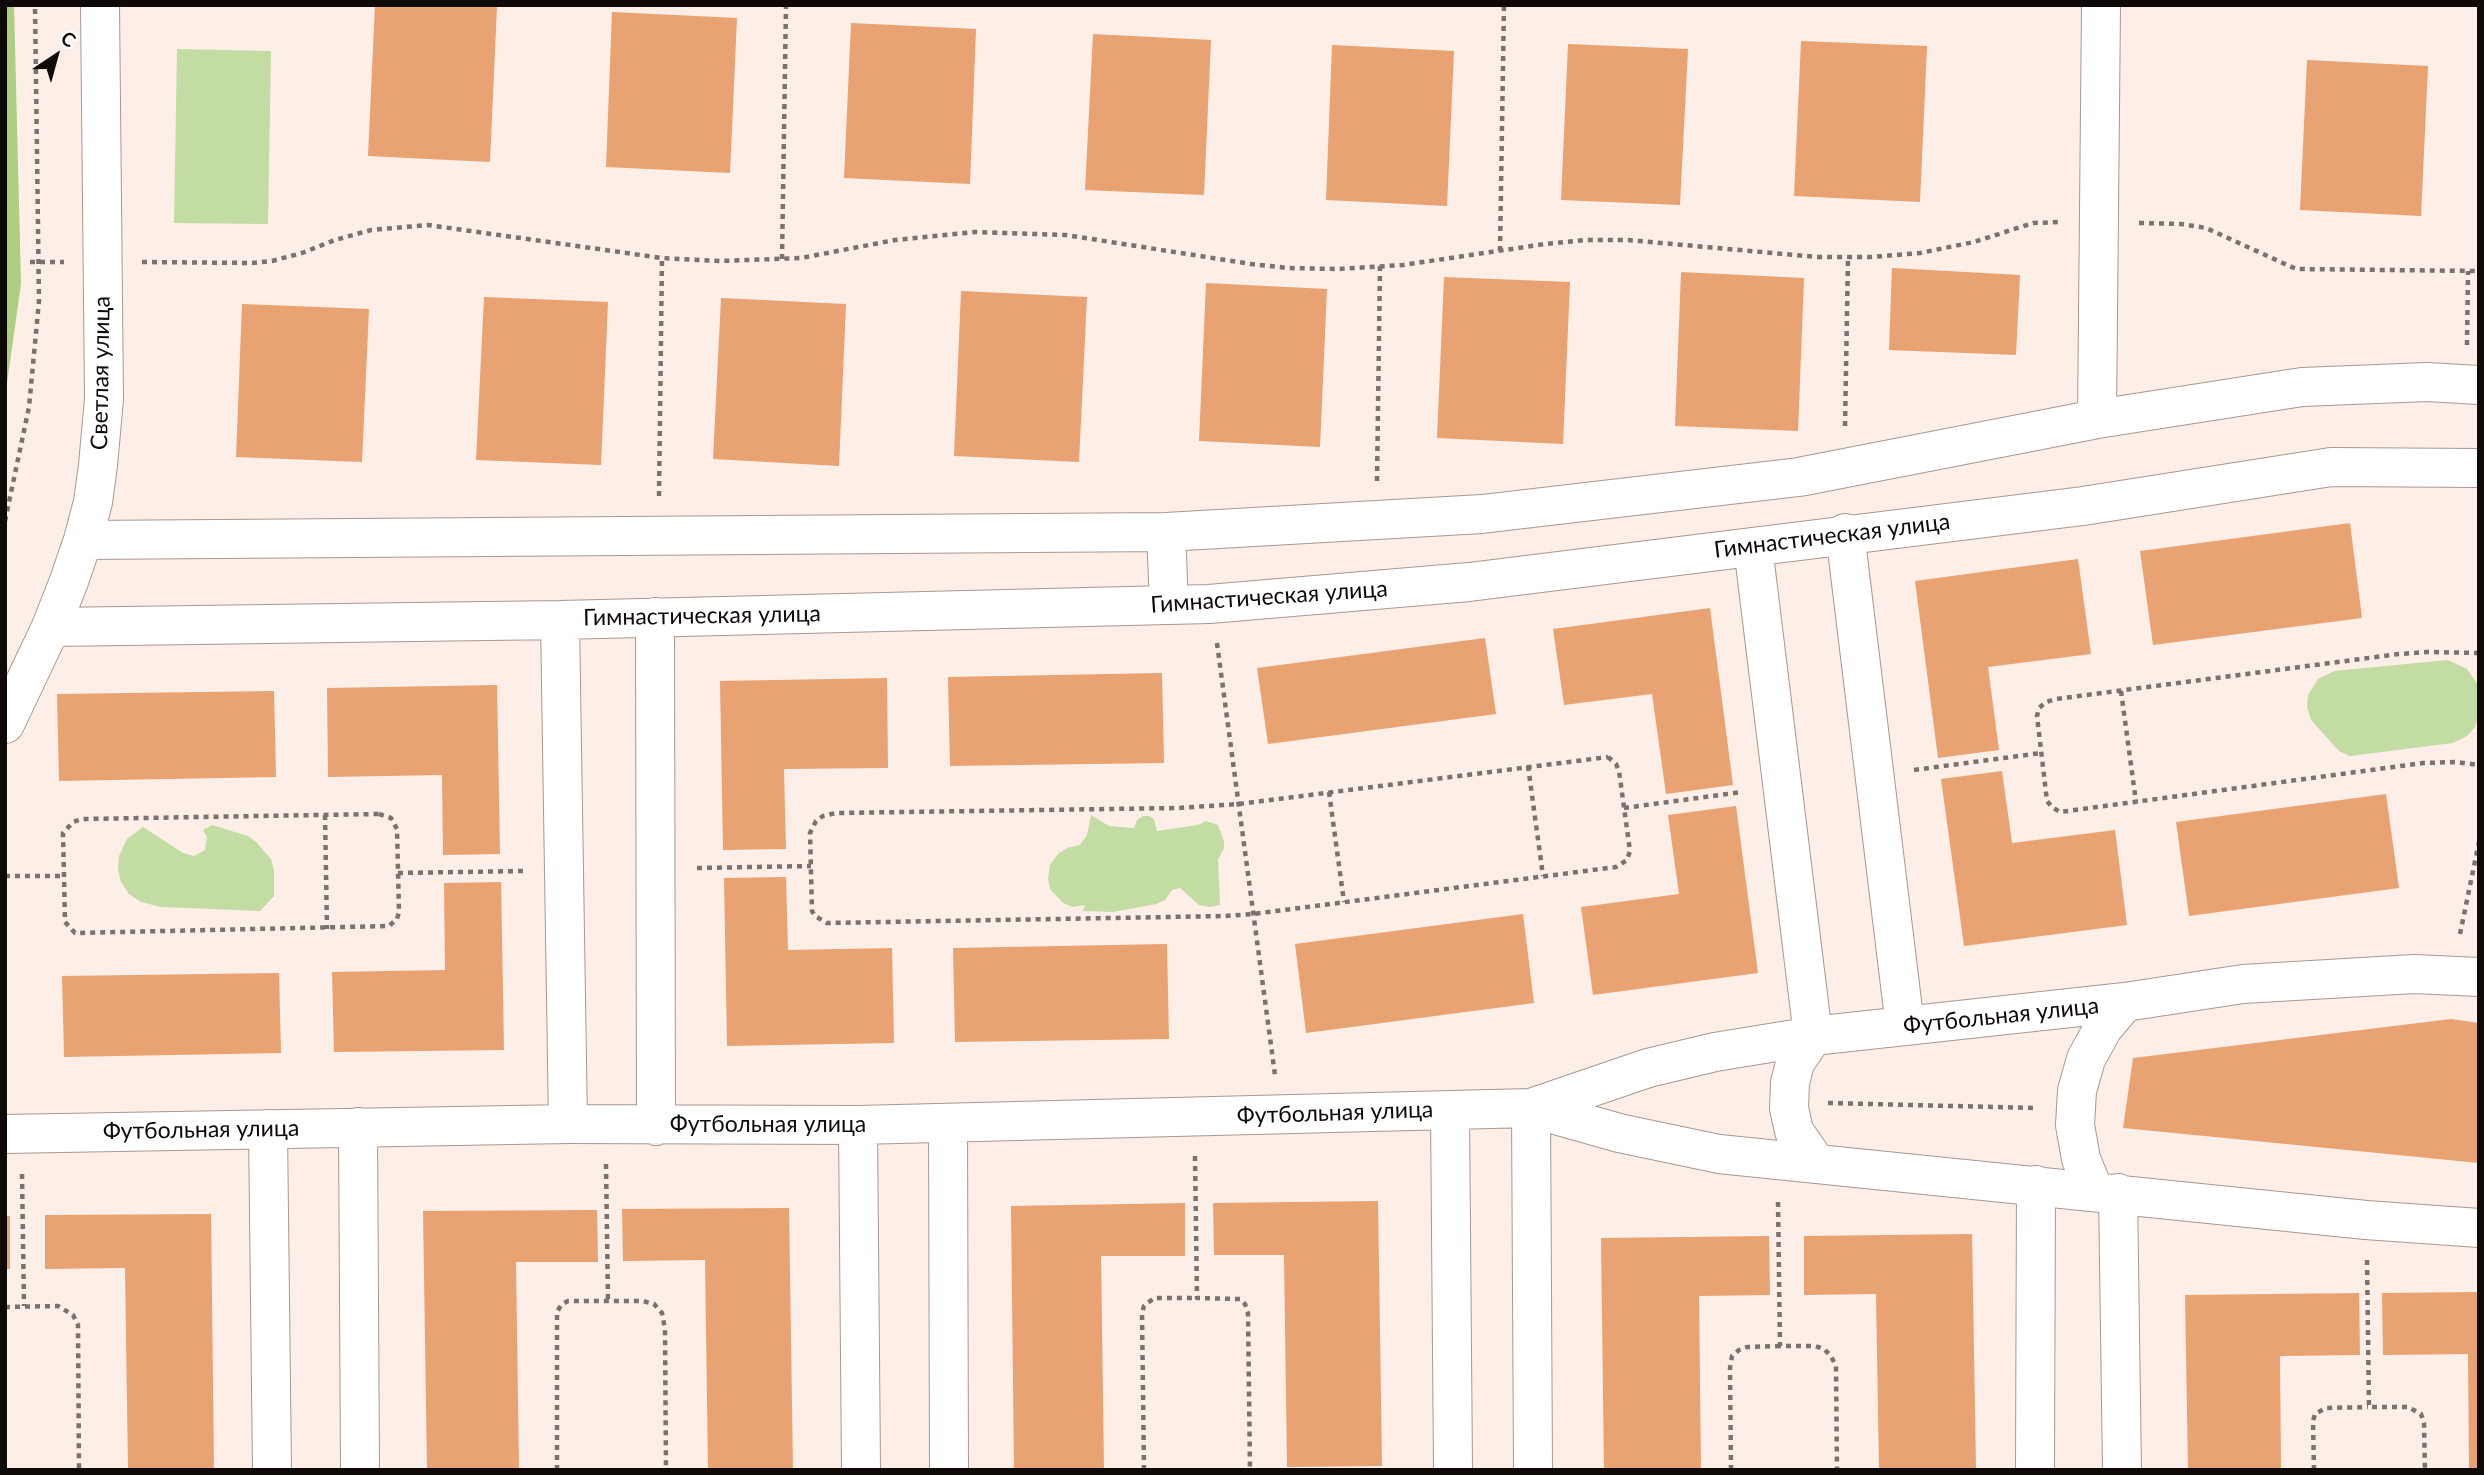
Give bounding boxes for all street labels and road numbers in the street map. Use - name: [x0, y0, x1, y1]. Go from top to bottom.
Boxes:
- street label: Светлая улица: [86, 296, 116, 450]
- street label: Гимнастическая улица: [1712, 508, 1952, 564]
- street label: Гимнастическая улица: [1149, 575, 1389, 619]
- street label: Гимнастическая улица: [583, 600, 821, 632]
- street label: Футбольная улица: [1902, 992, 2100, 1040]
- street label: Футбольная улица: [1236, 1096, 1434, 1130]
- street label: Футбольная улица: [670, 1111, 866, 1139]
- street label: Футбольная улица: [103, 1114, 299, 1146]

